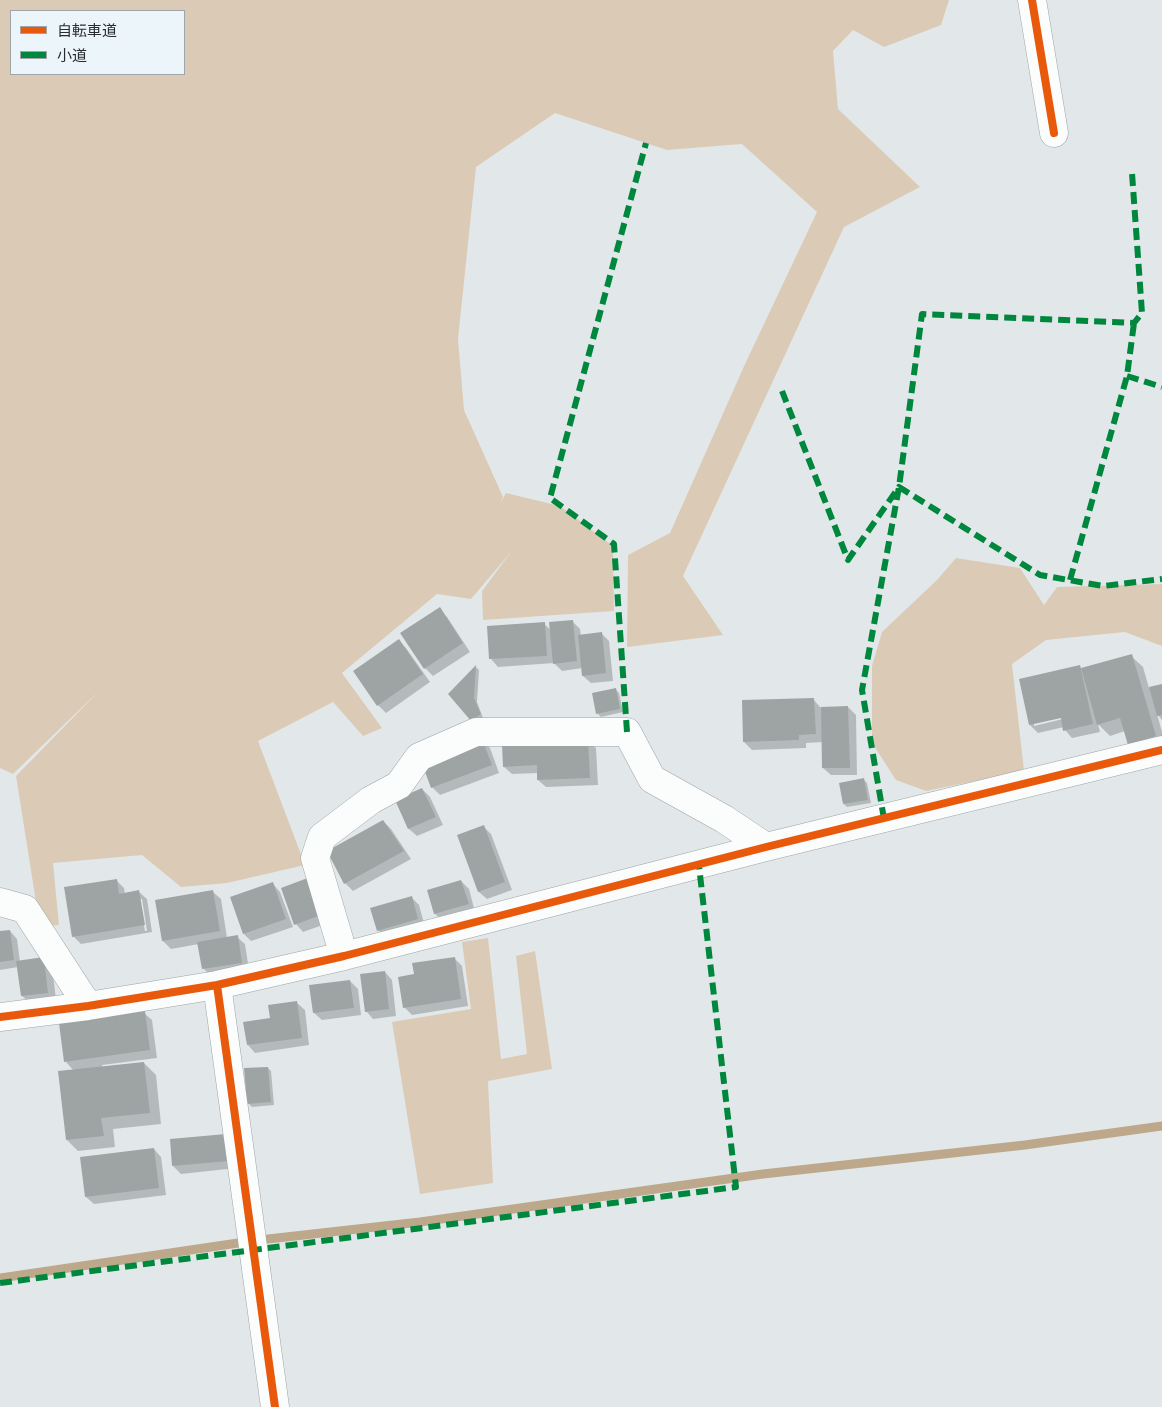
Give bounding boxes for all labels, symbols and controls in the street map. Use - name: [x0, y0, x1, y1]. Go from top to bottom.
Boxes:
- legend: [10, 10, 185, 75]
- text: 自転車道: [57, 22, 117, 40]
- text: 小道: [57, 47, 87, 65]

